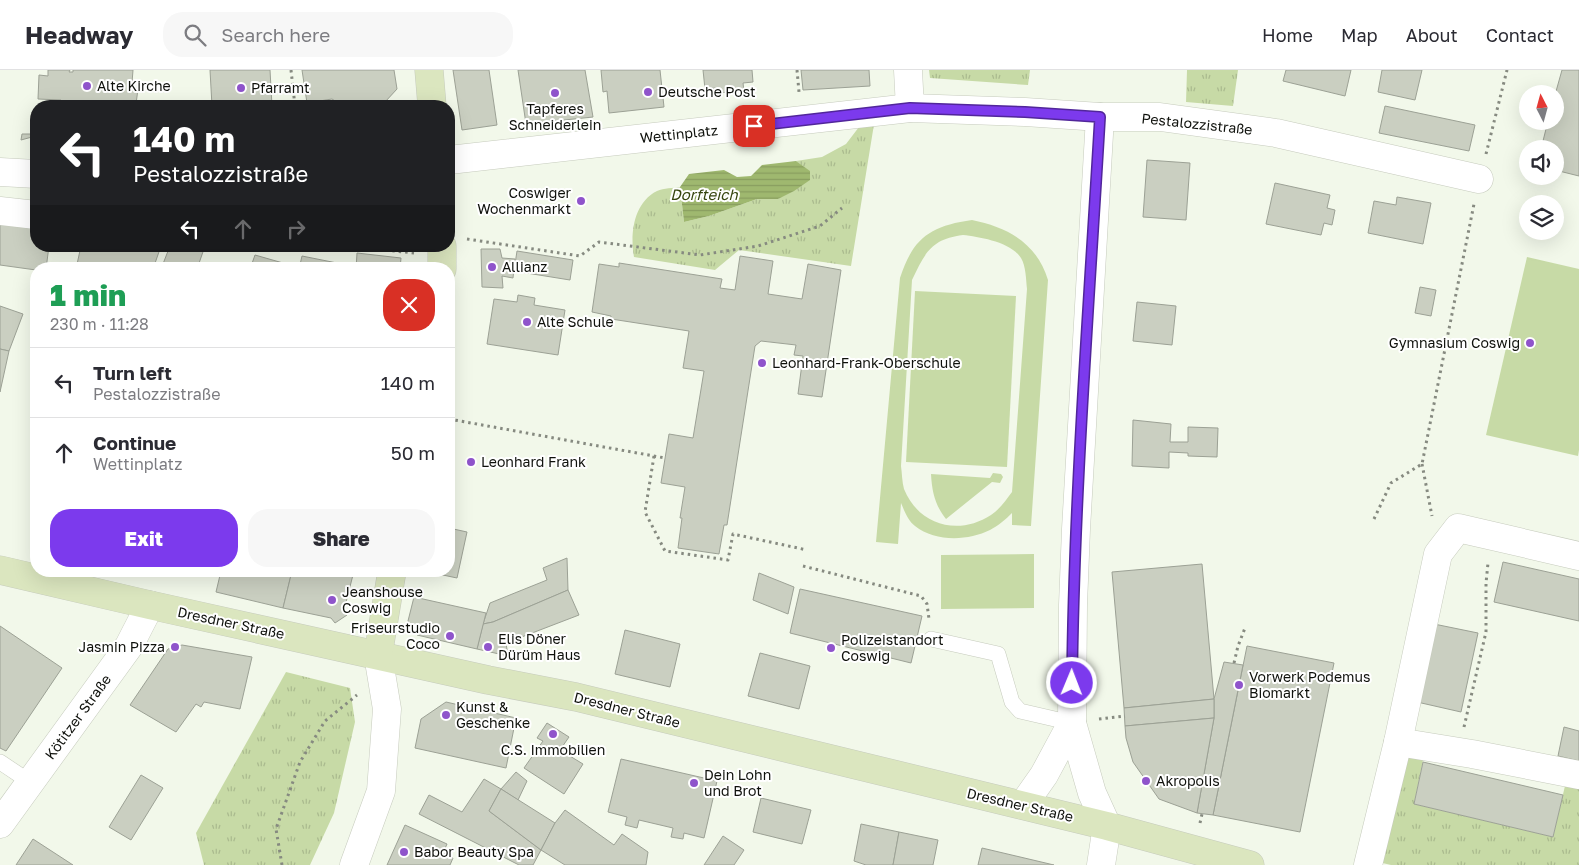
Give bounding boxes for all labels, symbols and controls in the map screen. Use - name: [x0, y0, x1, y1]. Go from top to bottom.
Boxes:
- search box: [163, 12, 513, 57]
- text: Headway: [25, 20, 133, 49]
- icon: search: [181, 21, 209, 49]
- text: Search here: [221, 23, 330, 46]
- text: Home: [1262, 24, 1313, 46]
- text: Map: [1341, 24, 1378, 46]
- text: About: [1406, 24, 1458, 46]
- text: Contact: [1486, 24, 1554, 46]
- place label: Alte Kirche: [97, 77, 171, 94]
- place label: Pfarramt: [251, 79, 310, 96]
- marker: Alte Kirche: [81, 80, 93, 92]
- marker: Pfarramt: [235, 82, 247, 94]
- place label: Deutsche Post: [658, 83, 756, 100]
- north arrow: [1519, 85, 1564, 130]
- map controls: [1519, 85, 1564, 240]
- marker: Deutsche Post: [642, 86, 654, 98]
- marker: Tapferes Schneiderlein: [549, 87, 561, 99]
- place label: Tapferes Schneiderlein: [509, 100, 601, 133]
- pin: [733, 105, 775, 147]
- street label: Pestalozzistraße: [1141, 109, 1253, 138]
- icon: arrive: [740, 112, 768, 140]
- text: 140 m: [133, 118, 235, 160]
- icon: left: [50, 120, 115, 185]
- street label: Wettinplatz: [639, 121, 719, 146]
- button: sound: [1519, 140, 1564, 185]
- text: Pestalozzistraße: [133, 160, 308, 187]
- place label: Coswiger Wochenmarkt: [477, 184, 572, 217]
- water label: Dorfteich: [670, 185, 738, 203]
- marker: Coswiger Wochenmarkt: [575, 195, 587, 207]
- button: layers: [1519, 195, 1564, 240]
- icon: left: [176, 215, 204, 243]
- icon: ahead: [229, 215, 257, 243]
- icon: right: [282, 215, 310, 243]
- place label: Allianz: [502, 258, 547, 275]
- marker: Allianz: [486, 261, 498, 273]
- text: 1 min: [50, 277, 126, 313]
- button: close: [383, 279, 435, 331]
- place label: Alte Schule: [537, 313, 614, 330]
- text: 230 m · 11:28: [50, 314, 149, 334]
- marker: Alte Schule: [521, 316, 533, 328]
- place label: Gymnasium Coswig: [1389, 334, 1520, 351]
- marker: Gymnasium Coswig: [1524, 337, 1536, 349]
- place label: Leonhard-Frank-Oberschule: [772, 354, 961, 371]
- marker: Leonhard-Frank-Oberschule: [756, 357, 768, 369]
- text: Turn left: [93, 361, 172, 384]
- icon: left: [50, 369, 78, 397]
- text: 140 m: [381, 371, 435, 394]
- text: Pestalozzistraße: [93, 384, 220, 404]
- text: Continue: [93, 431, 176, 454]
- icon: ahead: [50, 439, 78, 467]
- text: 50 m: [391, 441, 435, 464]
- place label: Leonhard Frank: [481, 453, 586, 470]
- text: Wettinplatz: [93, 454, 183, 474]
- marker: Leonhard Frank: [465, 456, 477, 468]
- button: Exit: [50, 509, 238, 567]
- button: Share: [248, 509, 435, 567]
- place label: Jeanshouse Coswig: [342, 583, 423, 616]
- marker: Jeanshouse Coswig: [326, 594, 338, 606]
- street label: Dresdner Straße: [176, 603, 286, 642]
- place label: Friseurstudio Coco: [351, 619, 440, 652]
- marker: Friseurstudio Coco: [444, 630, 456, 642]
- place label: Elis Döner Dürüm Haus: [498, 630, 581, 663]
- place label: Polizeistandort Coswig: [841, 631, 944, 664]
- place label: Jasmin Pizza: [78, 638, 165, 655]
- marker: Jasmin Pizza: [169, 641, 181, 653]
- marker: Elis Döner Dürüm Haus: [482, 641, 494, 653]
- marker: Polizeistandort Coswig: [825, 642, 837, 654]
- position arrow: [1045, 656, 1097, 708]
- place label: Vorwerk Podemus Biomarkt: [1249, 668, 1370, 701]
- street label: Kötitzer Straße: [41, 671, 114, 763]
- marker: Vorwerk Podemus Biomarkt: [1233, 679, 1245, 691]
- street label: Dresdner Straße: [572, 688, 682, 731]
- place label: Kunst & Geschenke: [456, 698, 530, 731]
- marker: Kunst & Geschenke: [440, 709, 452, 721]
- marker: C.S. Immobilien: [547, 728, 559, 740]
- place label: C.S. Immobilien: [501, 741, 605, 758]
- place label: Dein Lohn und Brot: [704, 766, 771, 799]
- place label: Akropolis: [1156, 772, 1220, 789]
- marker: Akropolis: [1140, 775, 1152, 787]
- marker: Dein Lohn und Brot: [688, 777, 700, 789]
- street label: Dresdner Straße: [965, 784, 1075, 825]
- place label: Babor Beauty Spa: [414, 843, 534, 860]
- marker: Babor Beauty Spa: [398, 846, 410, 858]

